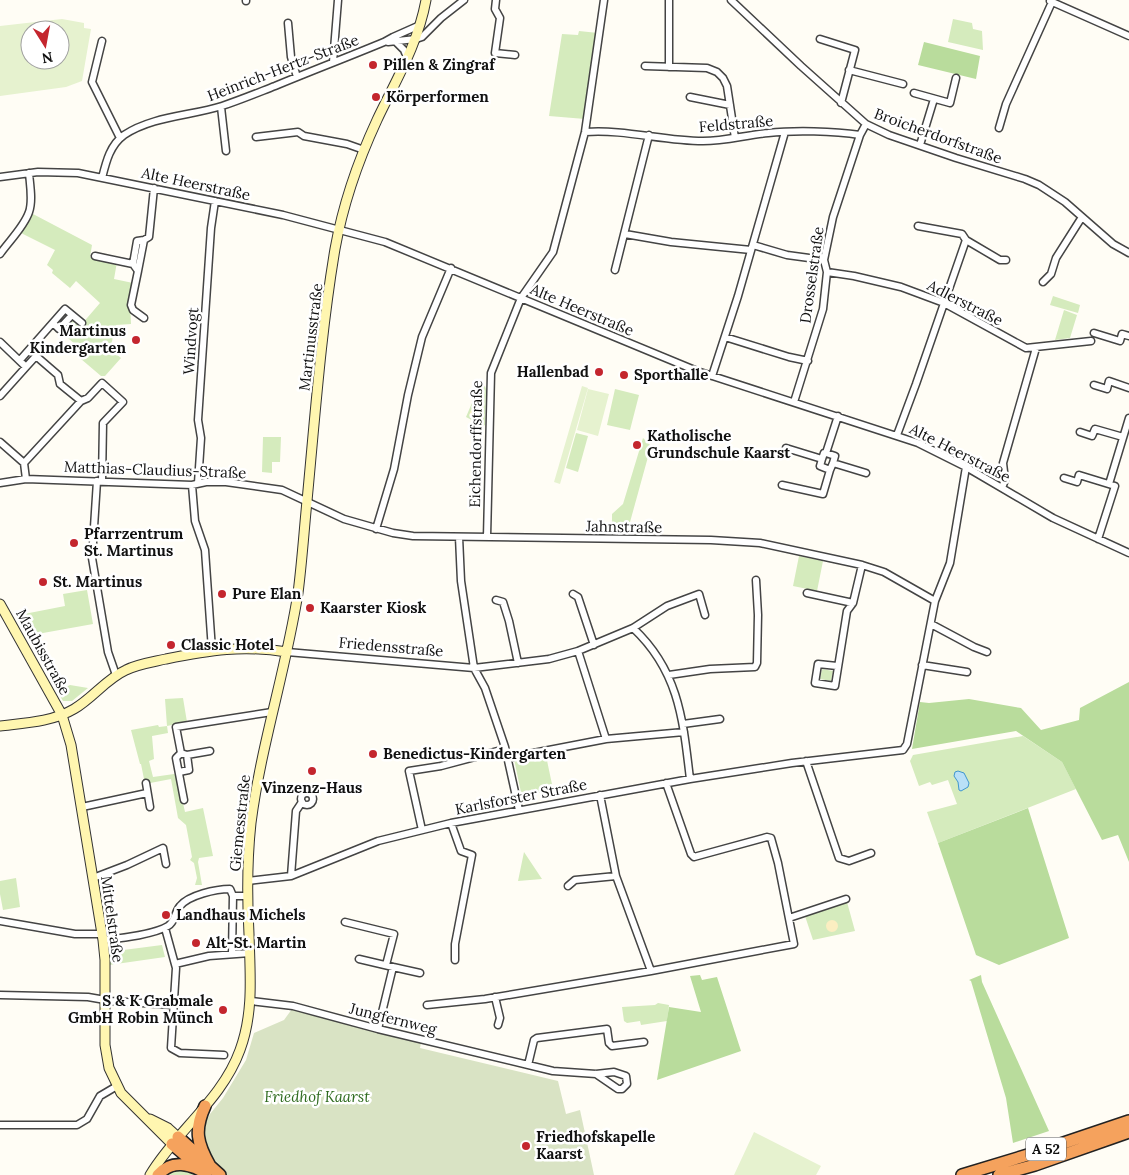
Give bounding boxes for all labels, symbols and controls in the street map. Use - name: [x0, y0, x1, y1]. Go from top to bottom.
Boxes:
- north arrow: [20, 20, 70, 70]
- street label: Heinrich-Hertz-Straße: [204, 30, 361, 105]
- text: N: [40, 48, 55, 68]
- place label: Pillen & Zingraf: [383, 55, 496, 74]
- marker: Pillen & Zingraf: [367, 59, 379, 71]
- place label: Körperformen: [386, 87, 489, 106]
- marker: Körperformen: [370, 91, 382, 103]
- street label: Broicherdorfstraße: [872, 104, 1005, 167]
- street label: Feldstraße: [698, 111, 774, 136]
- street label: Alte Heerstraße: [139, 163, 252, 204]
- street label: Drosselstraße: [795, 225, 828, 325]
- street label: Adlerstraße: [923, 275, 1006, 330]
- street label: Alte Heerstraße: [527, 279, 637, 340]
- street label: Martinusstraße: [294, 282, 327, 392]
- street label: Windvogt: [179, 307, 202, 375]
- place label: Martinus Kindergarten: [30, 321, 126, 357]
- marker: Martinus Kindergarten: [130, 334, 142, 346]
- place label: Hallenbad: [517, 362, 589, 381]
- place label: Sporthalle: [634, 365, 708, 384]
- marker: Hallenbad: [593, 366, 605, 378]
- marker: Sporthalle: [618, 369, 630, 381]
- street label: Eichendorffstraße: [465, 380, 486, 508]
- street label: Alte Heerstraße: [906, 419, 1014, 486]
- place label: Katholische Grundschule Kaarst: [647, 426, 791, 462]
- marker: Katholische Grundschule Kaarst: [631, 439, 643, 451]
- street label: Matthias-Claudius-Straße: [63, 457, 247, 482]
- street label: Jahnstraße: [585, 516, 662, 537]
- place label: Pfarrzentrum St. Martinus: [84, 524, 184, 560]
- marker: Pfarrzentrum St. Martinus: [68, 537, 80, 549]
- place label: St. Martinus: [53, 572, 142, 591]
- marker: St. Martinus: [37, 576, 49, 588]
- place label: Pure Elan: [232, 584, 302, 603]
- marker: Pure Elan: [216, 588, 228, 600]
- place label: Kaarster Kiosk: [320, 598, 427, 617]
- marker: Kaarster Kiosk: [304, 602, 316, 614]
- street label: Maubisstraße: [12, 605, 75, 698]
- street label: Friedensstraße: [338, 632, 444, 661]
- place label: Classic Hotel: [181, 635, 275, 654]
- marker: Classic Hotel: [165, 639, 177, 651]
- place label: Benedictus-Kindergarten: [383, 744, 567, 763]
- marker: Benedictus-Kindergarten: [367, 748, 379, 760]
- marker: Vinzenz-Haus: [306, 765, 318, 777]
- street label: Giemesstraße: [225, 773, 254, 872]
- street label: Karlsforster Straße: [453, 774, 588, 819]
- place label: Vinzenz-Haus: [262, 778, 362, 797]
- street label: Mittelstraße: [97, 874, 128, 964]
- place label: Landhaus Michels: [176, 905, 306, 924]
- marker: Landhaus Michels: [160, 909, 172, 921]
- place label: Alt-St. Martin: [206, 933, 307, 952]
- marker: Alt-St. Martin: [190, 937, 202, 949]
- place label: S & K Grabmale GmbH Robin Münch: [68, 991, 214, 1027]
- street label: Jungfernweg: [347, 998, 439, 1039]
- marker: S & K Grabmale GmbH Robin Münch: [217, 1004, 229, 1016]
- park label: Friedhof Kaarst: [264, 1087, 370, 1106]
- place label: Friedhofskapelle Kaarst: [536, 1127, 655, 1163]
- road number: A 52: [1026, 1138, 1066, 1160]
- marker: Friedhofskapelle Kaarst: [520, 1140, 532, 1152]

